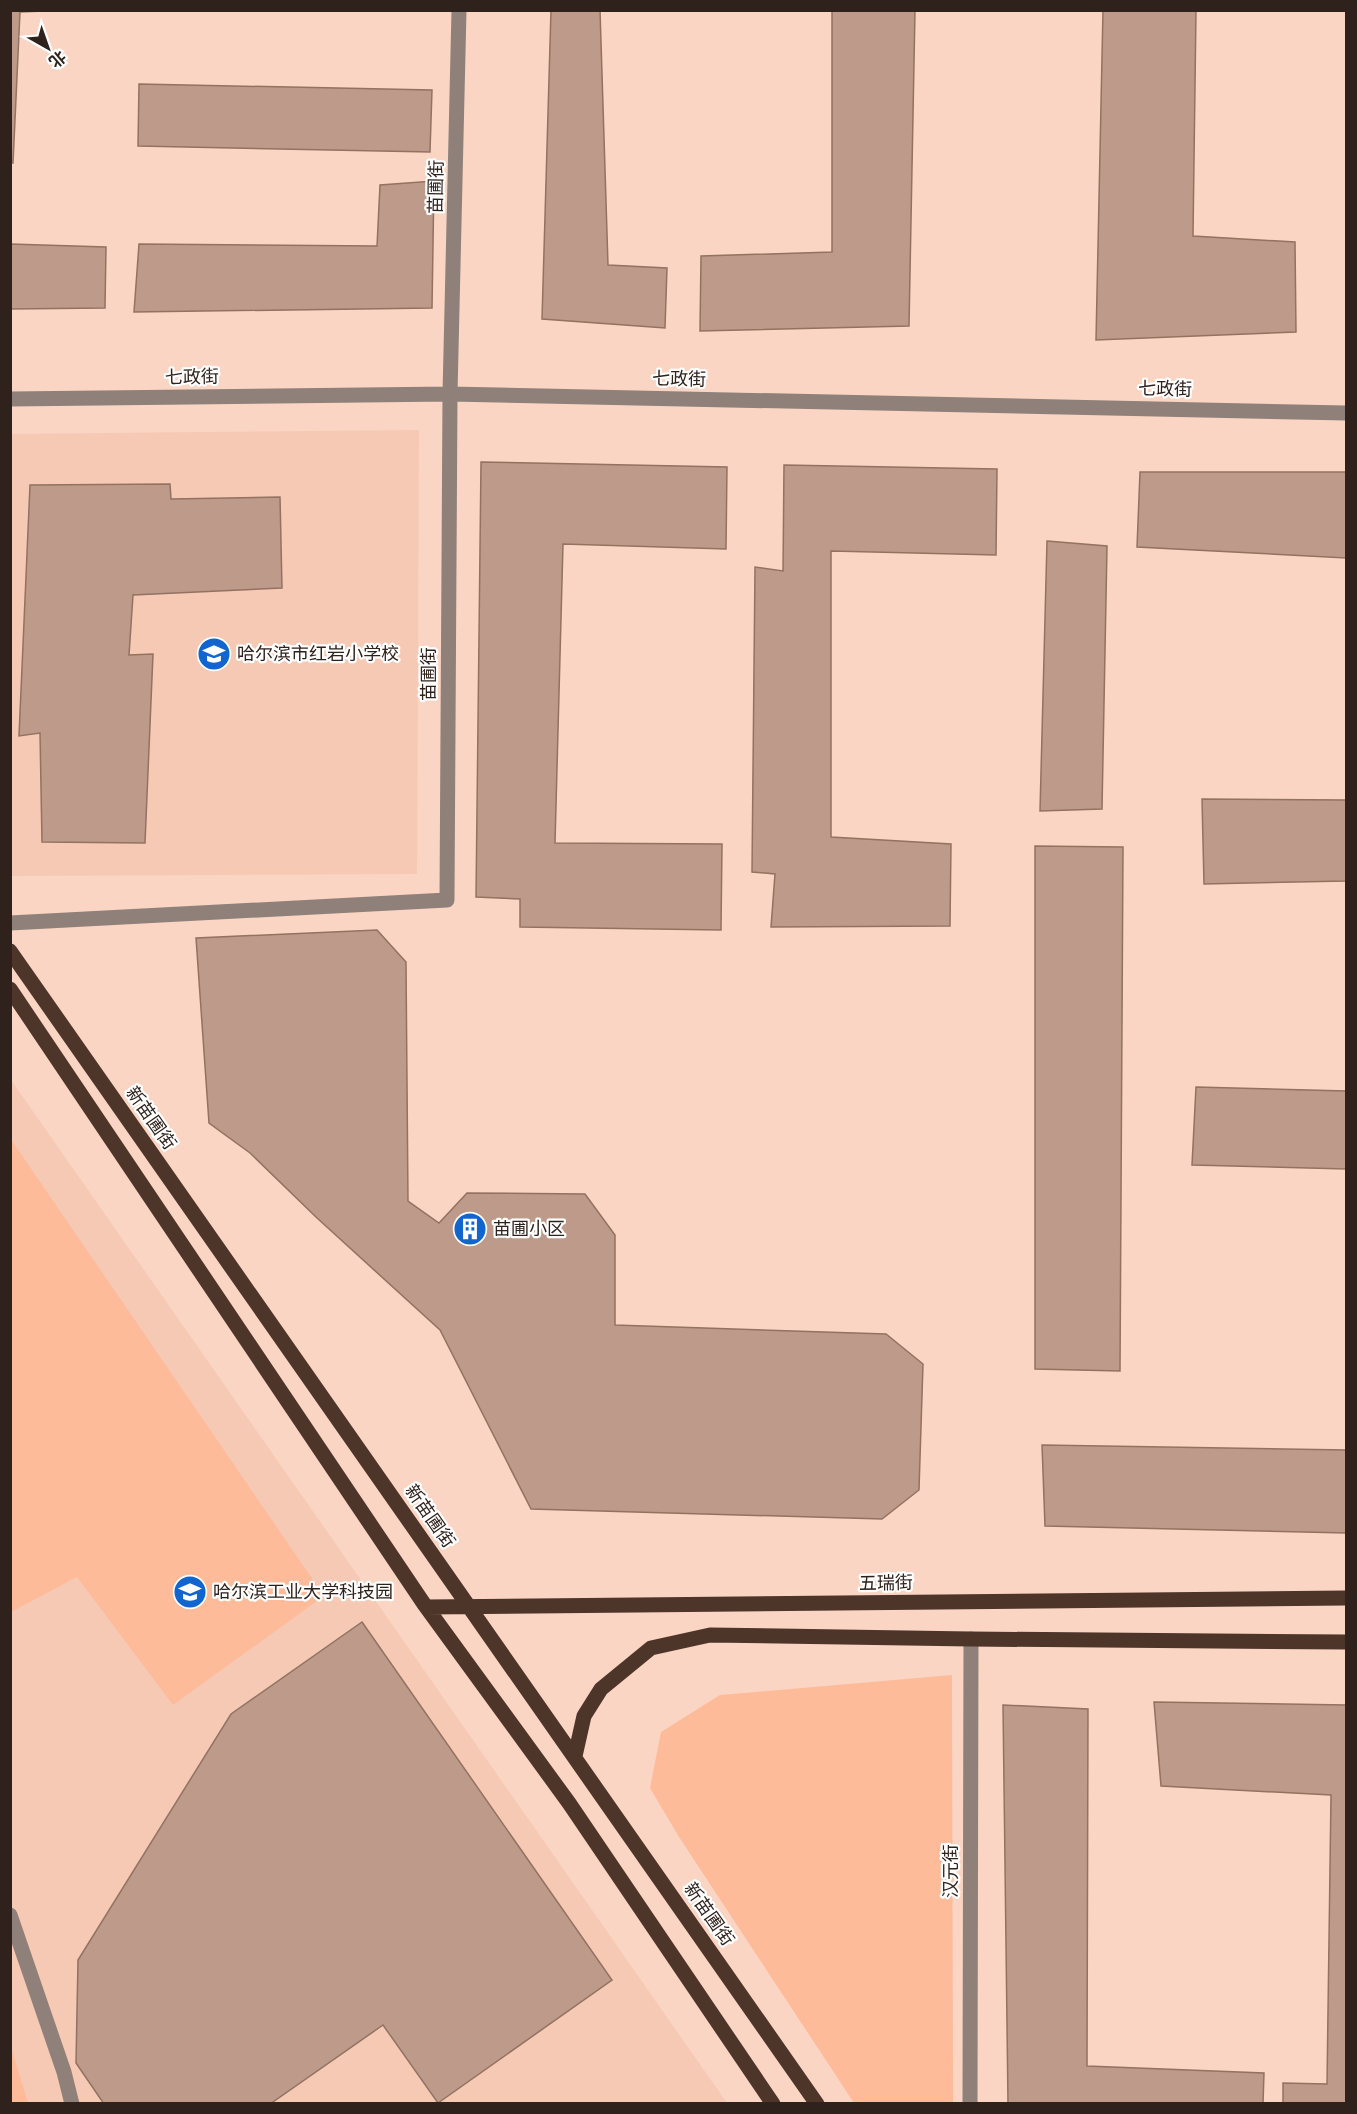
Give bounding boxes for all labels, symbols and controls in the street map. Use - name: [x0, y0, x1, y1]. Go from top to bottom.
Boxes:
- north arrow: [18, 18, 78, 78]
- text: 北: [46, 47, 69, 71]
- street label: 苗圃街: [426, 160, 446, 214]
- street label: 七政街: [165, 367, 219, 387]
- street label: 七政街: [652, 369, 706, 389]
- street label: 七政街: [1138, 379, 1192, 399]
- school or university icon: 哈尔滨市红岩小学校: [196, 636, 232, 672]
- place label: 哈尔滨市红岩小学校: [237, 644, 399, 664]
- street label: 苗圃街: [419, 647, 439, 701]
- street label: 新苗圃街: [122, 1083, 180, 1153]
- building icon: 苗圃小区: [452, 1211, 488, 1247]
- place label: 苗圃小区: [493, 1219, 565, 1239]
- street label: 新苗圃街: [401, 1481, 459, 1551]
- street label: 五瑞街: [859, 1573, 913, 1593]
- school or university icon: 哈尔滨工业大学科技园: [172, 1574, 208, 1610]
- place label: 哈尔滨工业大学科技园: [213, 1582, 393, 1602]
- street label: 汉元街: [941, 1844, 961, 1898]
- street label: 新苗圃街: [680, 1879, 738, 1949]

